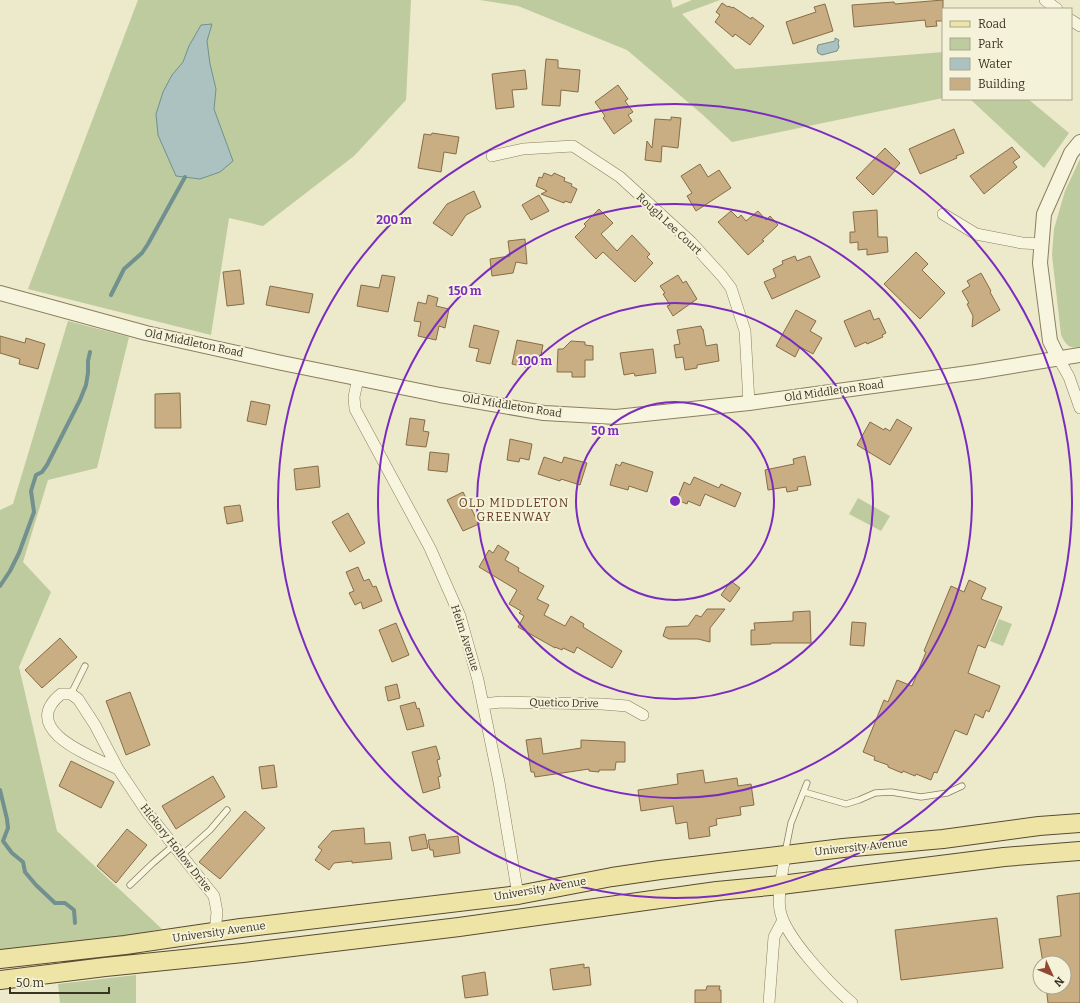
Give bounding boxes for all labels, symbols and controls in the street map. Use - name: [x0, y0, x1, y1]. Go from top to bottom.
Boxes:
- legend: [942, 8, 1072, 100]
- text: Road: [978, 17, 1006, 31]
- text: Park: [978, 37, 1004, 51]
- text: Water: [978, 57, 1013, 71]
- text: Building: [978, 77, 1025, 91]
- street label: Rough Lee Court: [634, 191, 704, 257]
- text: 200 m: [376, 213, 412, 227]
- text: 150 m: [449, 284, 482, 298]
- street label: Old Middleton Road: [143, 326, 245, 360]
- text: 100 m: [518, 354, 553, 368]
- street label: Old Middleton Road: [783, 378, 885, 404]
- street label: Old Middleton Road: [461, 392, 563, 420]
- text: 50 m: [591, 424, 619, 438]
- centre of rings: [668, 494, 682, 508]
- district label: OLD MIDDLETON GREENWAY: [459, 496, 569, 524]
- street label: Heim Avenue: [448, 603, 482, 673]
- street label: Quetico Drive: [529, 696, 599, 710]
- street label: Hickory Hollow Drive: [138, 801, 214, 895]
- street label: University Avenue: [814, 836, 908, 858]
- street label: University Avenue: [493, 874, 587, 904]
- street label: University Avenue: [172, 919, 266, 945]
- north arrow: [1032, 955, 1072, 995]
- scale bar: [10, 969, 109, 995]
- text: N: [1051, 974, 1066, 990]
- text: 50 m: [16, 976, 45, 990]

